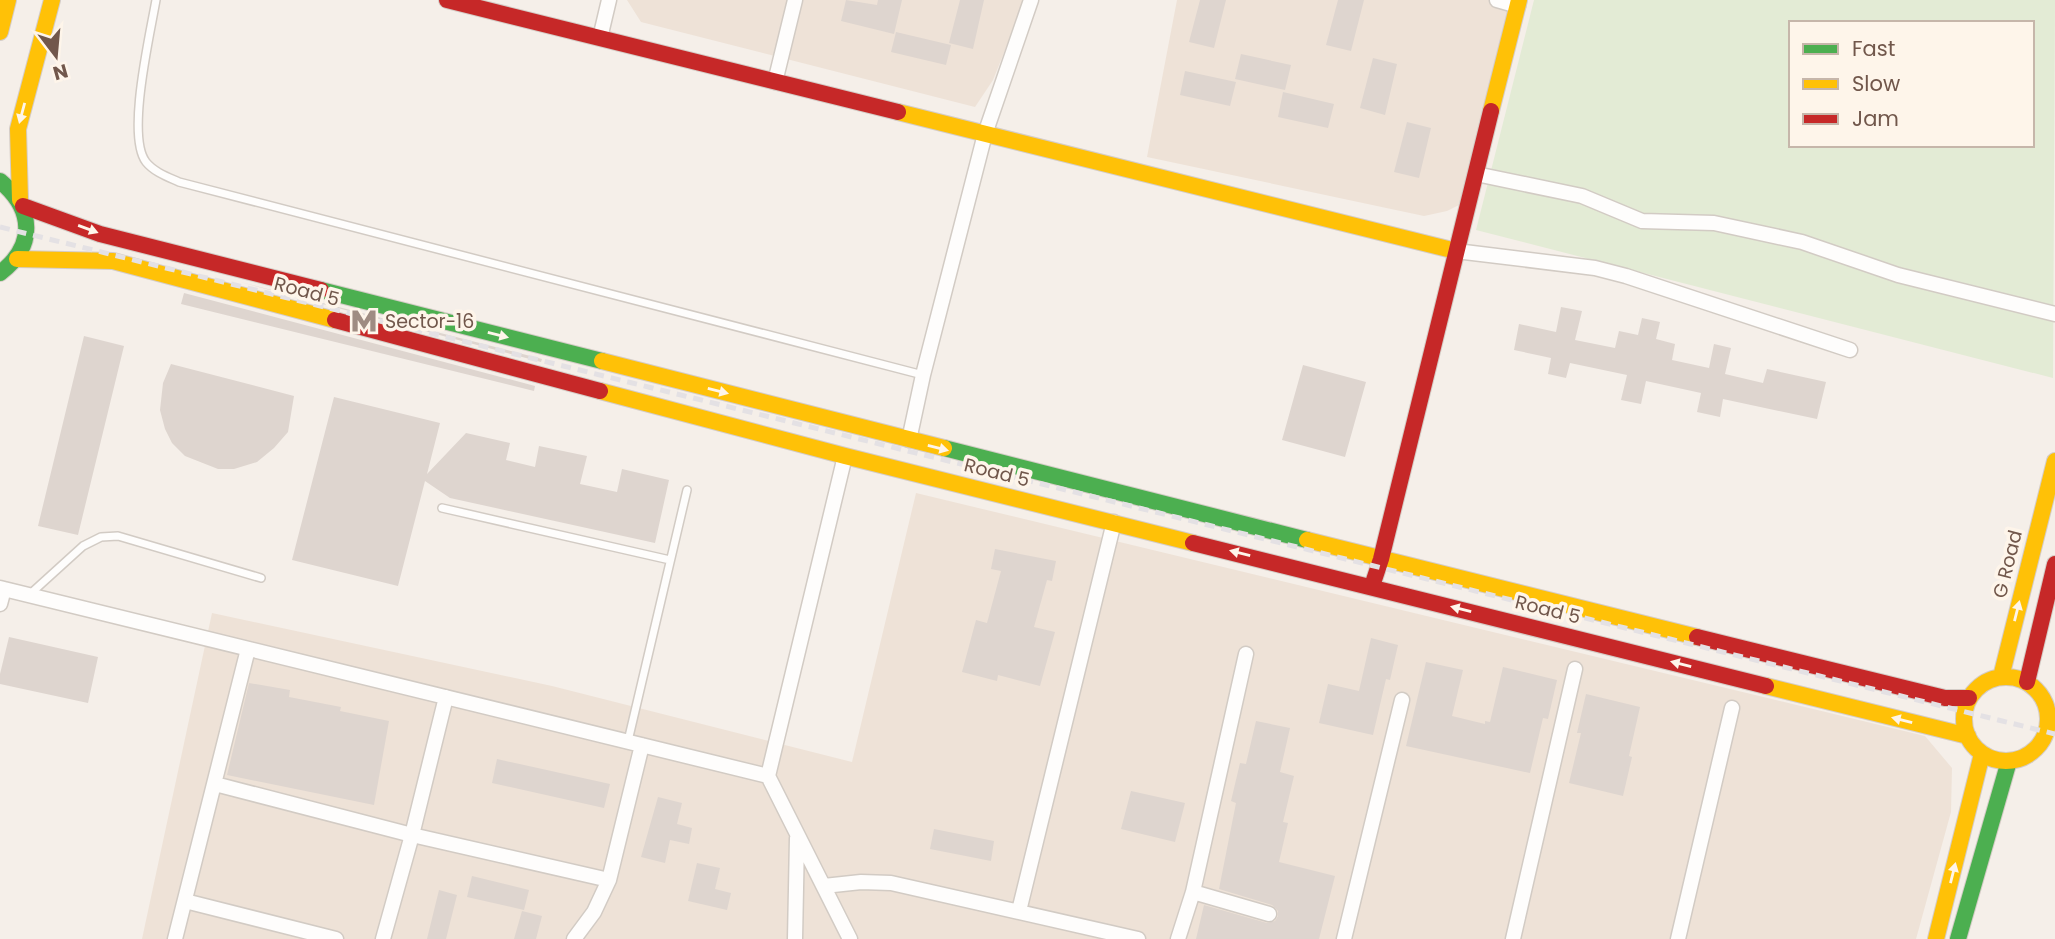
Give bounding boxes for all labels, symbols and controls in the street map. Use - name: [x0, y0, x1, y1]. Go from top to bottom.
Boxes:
- north arrow: [21, 21, 91, 91]
- legend: [1789, 21, 2034, 147]
- text: Fast: [1852, 34, 1895, 63]
- text: N: [50, 57, 71, 87]
- text: Slow: [1852, 69, 1900, 98]
- one-way arrow: [17, 103, 27, 124]
- text: Jam: [1852, 104, 1899, 133]
- one-way arrow: [77, 224, 98, 235]
- street label: Road 5: [271, 270, 342, 313]
- metro station icon: Sector-16: [349, 306, 379, 336]
- place label: Sector-16: [385, 308, 474, 335]
- one-way arrow: [487, 330, 509, 341]
- one-way arrow: [707, 386, 729, 397]
- one-way arrow: [928, 443, 950, 454]
- street label: Road 5: [961, 451, 1032, 494]
- street label: G Road: [1986, 527, 2029, 601]
- one-way arrow: [1229, 548, 1251, 559]
- street label: Road 5: [1512, 588, 1583, 631]
- one-way arrow: [2012, 600, 2023, 622]
- one-way arrow: [1449, 603, 1471, 614]
- one-way arrow: [1670, 658, 1692, 669]
- one-way arrow: [1891, 714, 1913, 725]
- one-way arrow: [1948, 862, 1959, 884]

